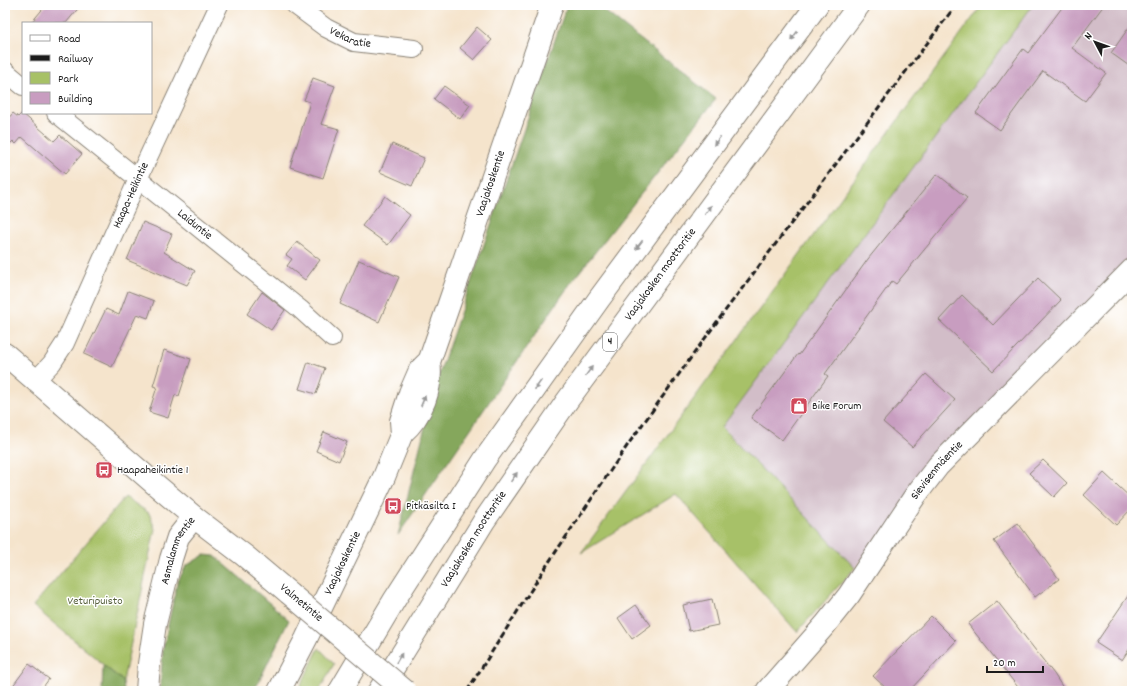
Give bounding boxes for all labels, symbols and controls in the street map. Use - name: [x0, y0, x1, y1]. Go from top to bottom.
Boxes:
- legend: [22, 22, 152, 114]
- street label: Vekaratie: [326, 22, 372, 52]
- north arrow: [1075, 22, 1115, 62]
- text: N: [1081, 29, 1097, 44]
- text: Road: [58, 31, 80, 48]
- one-way arrow: [790, 31, 798, 42]
- text: Railway: [58, 51, 94, 68]
- text: Park: [58, 71, 79, 88]
- text: Building: [58, 91, 93, 108]
- one-way arrow: [713, 136, 721, 146]
- street label: Vaajakoskentie: [471, 148, 510, 219]
- street label: Haapa-Heikintie: [109, 159, 153, 231]
- street label: Laiduntie: [173, 205, 216, 244]
- one-way arrow: [704, 205, 712, 215]
- street label: Vaajakosken moottoritie: [620, 225, 700, 324]
- one-way arrow: [635, 240, 643, 251]
- road number: 4: [603, 333, 617, 351]
- one-way arrow: [585, 365, 593, 376]
- one-way arrow: [534, 379, 542, 390]
- one-way arrow: [421, 394, 427, 406]
- shop icon: Bike Forum: [789, 396, 809, 416]
- place label: Bike Forum: [812, 398, 861, 415]
- street label: Sievisenmäentie: [906, 437, 967, 503]
- bus stop icon: Haapaheikintie 1: [94, 460, 114, 480]
- place label: Haapaheikintie 1: [117, 462, 188, 479]
- one-way arrow: [510, 472, 518, 482]
- street label: Vaajakosken moottoritie: [437, 487, 511, 591]
- bus stop icon: Pitkäsilta I: [383, 496, 403, 516]
- place label: Pitkäsilta I: [406, 498, 456, 515]
- street label: Asmalammentie: [157, 513, 200, 586]
- street label: Vaajakoskentie: [320, 528, 365, 598]
- street label: Valmetintie: [276, 580, 326, 626]
- park label: Veturipuisto: [67, 593, 123, 610]
- scale bar: [987, 648, 1043, 674]
- one-way arrow: [396, 652, 403, 664]
- text: 20 m: [993, 655, 1016, 672]

